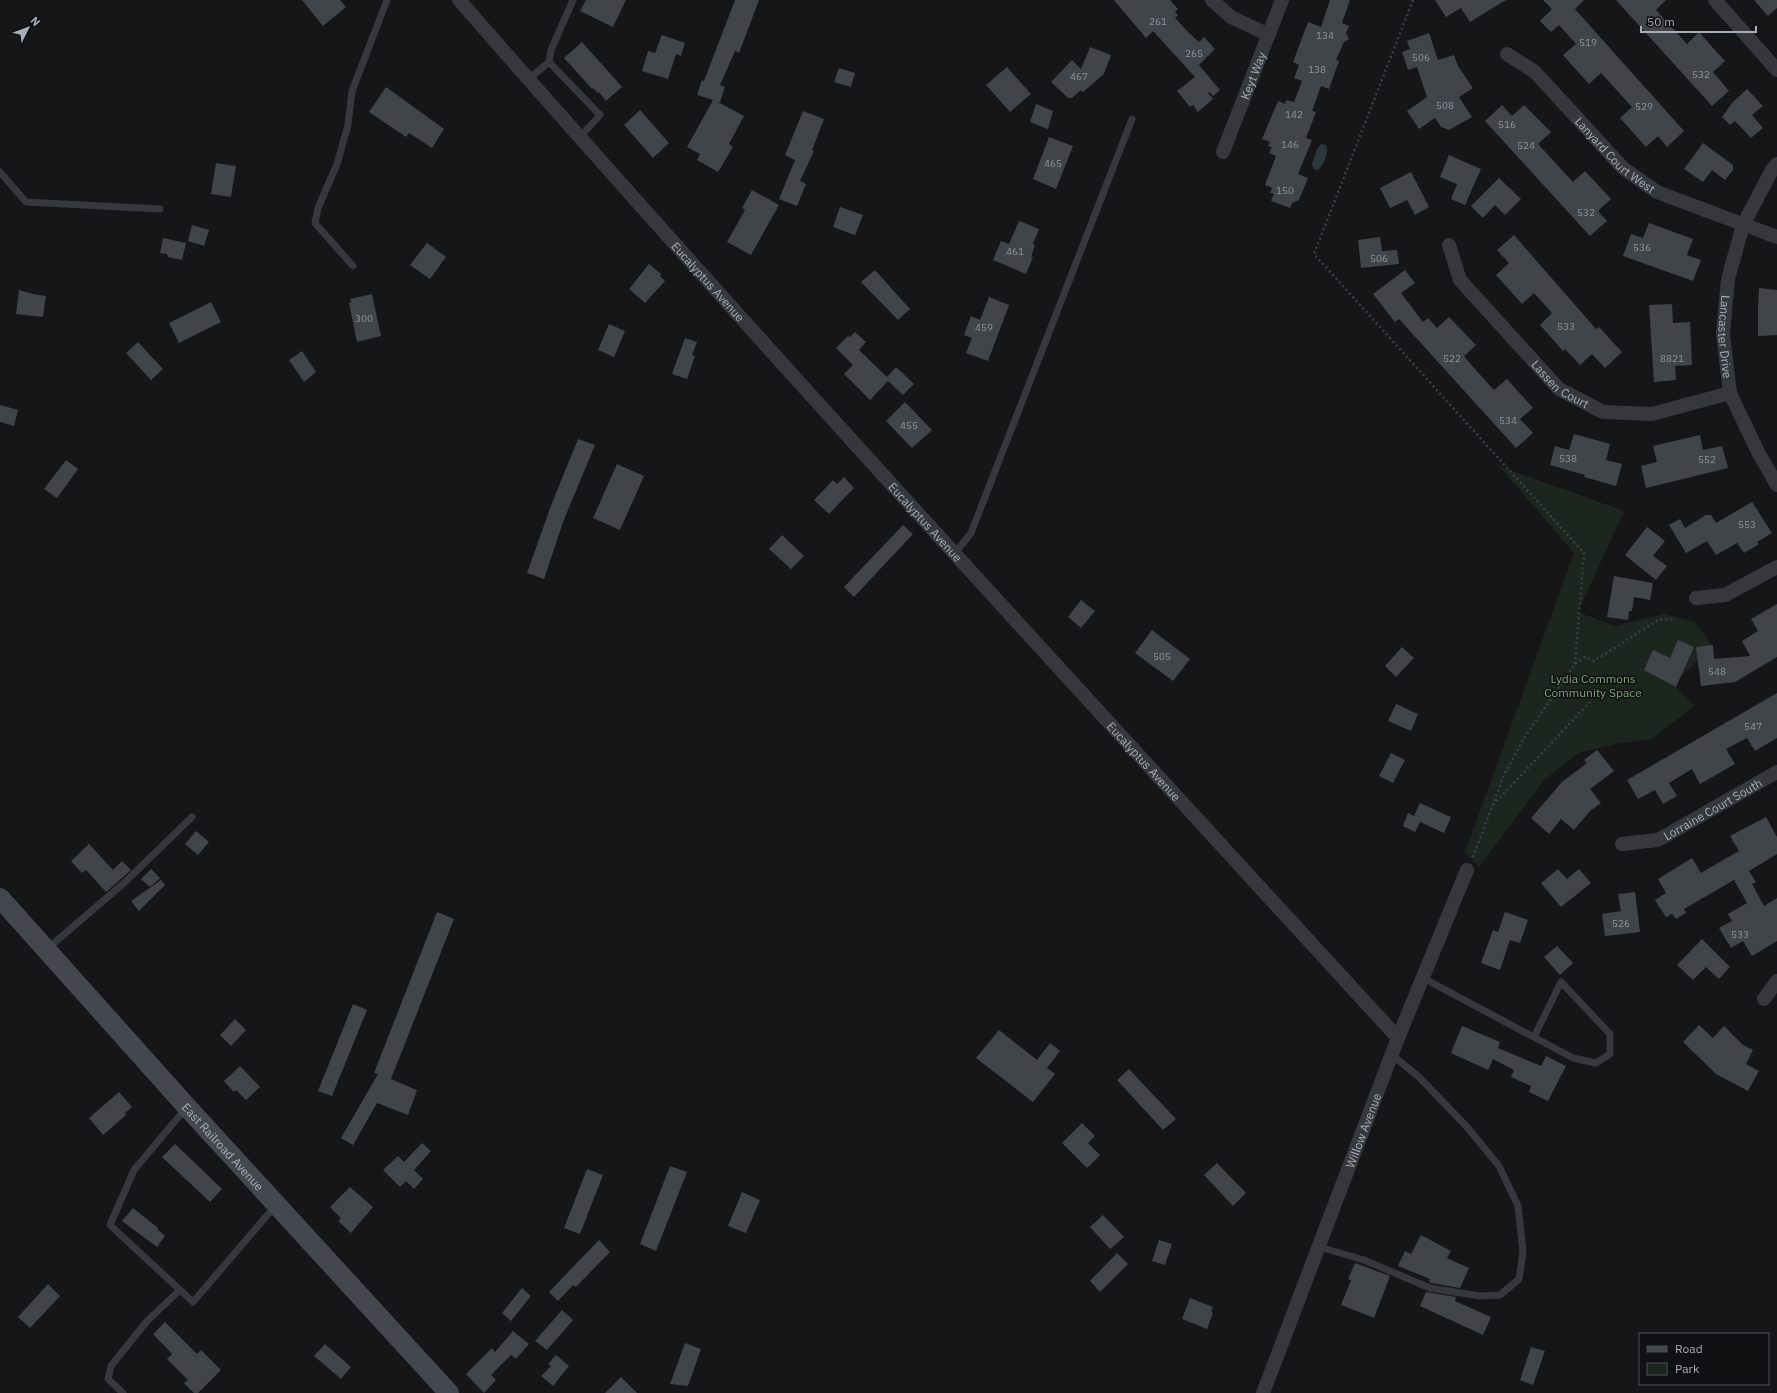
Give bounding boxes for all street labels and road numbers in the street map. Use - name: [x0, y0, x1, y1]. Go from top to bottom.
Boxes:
- street label: Keyt Way: [1237, 50, 1269, 102]
- street label: Lanyard Court West: [1572, 113, 1658, 196]
- street label: Eucalyptus Avenue: [669, 238, 748, 325]
- street label: Lancaster Drive: [1715, 295, 1736, 379]
- street label: Lassen Court: [1529, 357, 1592, 411]
- street label: Eucalyptus Avenue: [886, 479, 966, 565]
- street label: Eucalyptus Avenue: [1104, 718, 1184, 804]
- street label: Lorraine Court South: [1660, 775, 1765, 843]
- street label: Willow Avenue: [1342, 1090, 1384, 1170]
- street label: East Railroad Avenue: [179, 1099, 267, 1194]

